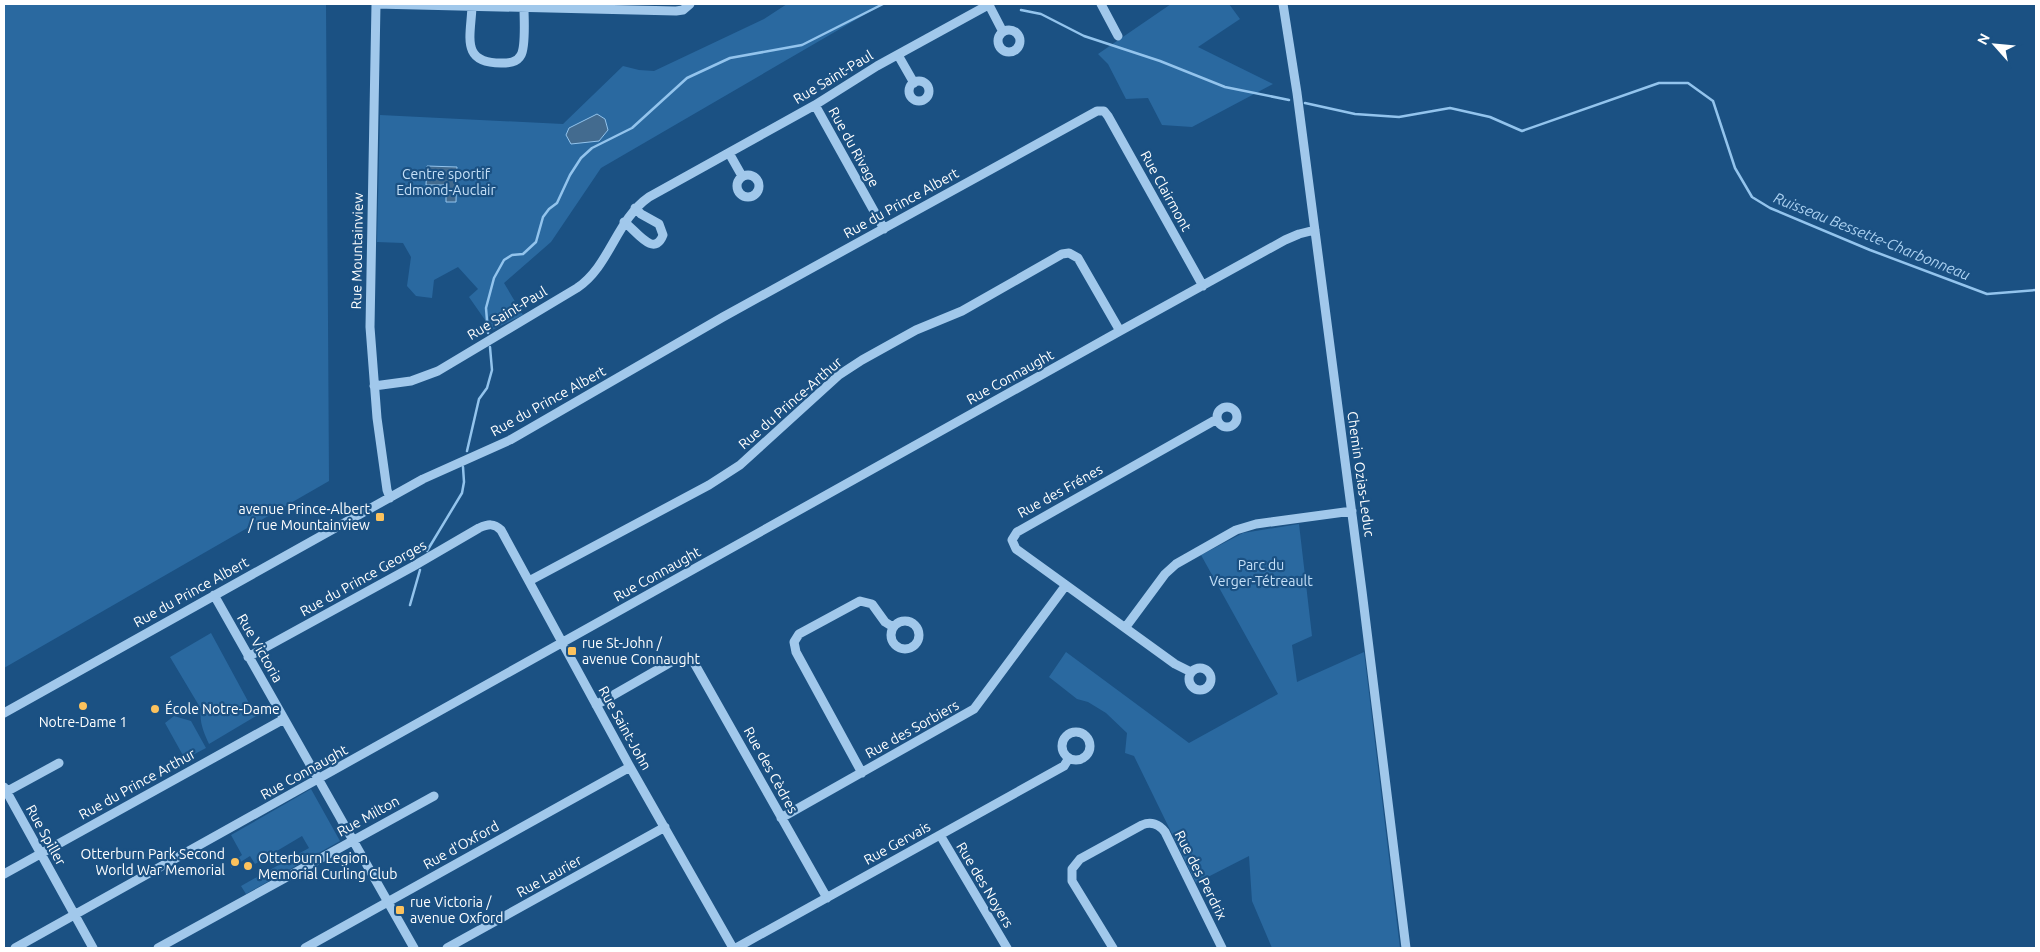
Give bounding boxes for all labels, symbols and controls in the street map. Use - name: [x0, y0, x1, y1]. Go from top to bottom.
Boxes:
- north arrow: [1970, 20, 2020, 70]
- text: N: [1974, 31, 1993, 47]
- street label: Rue Saint-Paul: [790, 47, 876, 107]
- street label: Rue du Rivage: [825, 104, 883, 190]
- street label: Rue Clairmont: [1137, 148, 1195, 234]
- street label: Rue du Prince Albert: [841, 164, 962, 241]
- park label: Centre sportif Edmond-Auclair: [396, 166, 497, 198]
- water label: Ruisseau Bessette-Charbonneau: [1771, 189, 1973, 283]
- street label: Rue Mountainview: [348, 192, 366, 310]
- street label: Rue Saint-Paul: [464, 283, 550, 343]
- street label: Rue Connaught: [964, 346, 1057, 408]
- street label: Rue du Prince-Arthur: [735, 353, 845, 452]
- street label: Rue du Prince Albert: [488, 362, 609, 439]
- street label: Chemin Ozias-Leduc: [1344, 410, 1378, 538]
- street label: Rue des Frénes: [1015, 461, 1105, 521]
- place label: avenue Prince-Albert / rue Mountainview: [239, 501, 370, 533]
- marker: avenue Prince-Albert / rue Mountainview: [374, 511, 386, 523]
- street label: Rue du Prince Georges: [297, 537, 429, 619]
- street label: Rue Connaught: [611, 543, 704, 605]
- street label: Rue du Prince Albert: [131, 553, 252, 630]
- park label: Parc du Verger-Tétreault: [1209, 557, 1313, 589]
- street label: Rue Victoria: [234, 611, 286, 685]
- place label: rue St-John / avenue Connaught: [582, 635, 701, 667]
- marker: rue St-John / avenue Connaught: [566, 645, 578, 657]
- street label: Rue Saint-John: [595, 683, 655, 773]
- street label: Rue des Sorbiers: [862, 697, 962, 761]
- marker: Notre-Dame 1: [77, 700, 89, 712]
- place label: École Notre-Dame: [165, 700, 280, 717]
- marker: École Notre-Dame: [149, 703, 161, 715]
- place label: Notre-Dame 1: [39, 714, 127, 730]
- street label: Rue des Cèdres: [741, 724, 801, 816]
- street label: Rue Connaught: [258, 741, 351, 803]
- street label: Rue du Prince Arthur: [76, 745, 199, 823]
- street label: Rue Milton: [334, 792, 402, 840]
- street label: Rue Spiller: [23, 802, 70, 869]
- street label: Rue d'Oxford: [420, 818, 502, 872]
- street label: Rue Gervais: [861, 818, 933, 868]
- street label: Rue des Perdrix: [1172, 828, 1230, 922]
- street label: Rue des Noyers: [953, 839, 1017, 931]
- place label: Otterburn Park Second World War Memorial: [81, 846, 225, 878]
- place label: Otterburn Legion Memorial Curling Club: [258, 850, 397, 882]
- street label: Rue Laurier: [514, 851, 585, 900]
- marker: Otterburn Park Second World War Memorial: [229, 856, 241, 868]
- marker: Otterburn Legion Memorial Curling Club: [242, 860, 254, 872]
- place label: rue Victoria / avenue Oxford: [410, 894, 504, 926]
- marker: rue Victoria / avenue Oxford: [394, 904, 406, 916]

